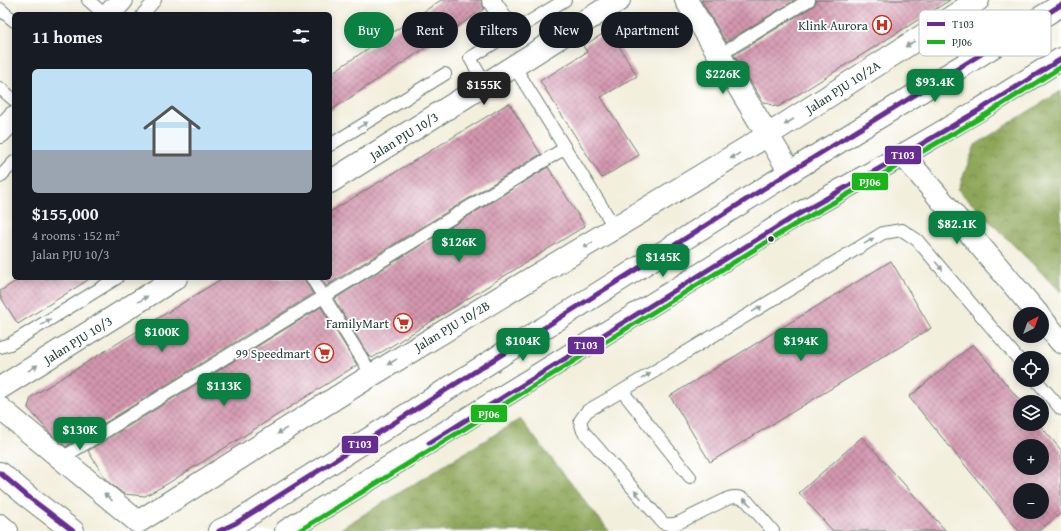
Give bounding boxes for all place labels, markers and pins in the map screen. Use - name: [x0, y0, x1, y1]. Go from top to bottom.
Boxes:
- hospital icon: Klink Aurora: [871, 14, 893, 36]
- place label: Klink Aurora: [798, 16, 869, 35]
- pin: $226K: [695, 61, 751, 95]
- pin: $93.4K: [902, 69, 968, 103]
- pin: $155K: [456, 72, 512, 106]
- pin: $82.1K: [924, 211, 990, 245]
- pin: $126K: [431, 229, 487, 263]
- unlabelled marker: [766, 234, 776, 244]
- pin: $145K: [635, 244, 691, 278]
- supermarket icon: FamilyMart: [392, 312, 414, 334]
- place label: FamilyMart: [326, 314, 389, 333]
- pin: $100K: [134, 319, 190, 353]
- pin: $104K: [495, 328, 551, 362]
- pin: $194K: [773, 328, 829, 362]
- supermarket icon: 99 Speedmart: [313, 342, 335, 364]
- place label: 99 Speedmart: [235, 344, 310, 363]
- pin: $113K: [196, 373, 252, 407]
- pin: $130K: [52, 417, 108, 451]

